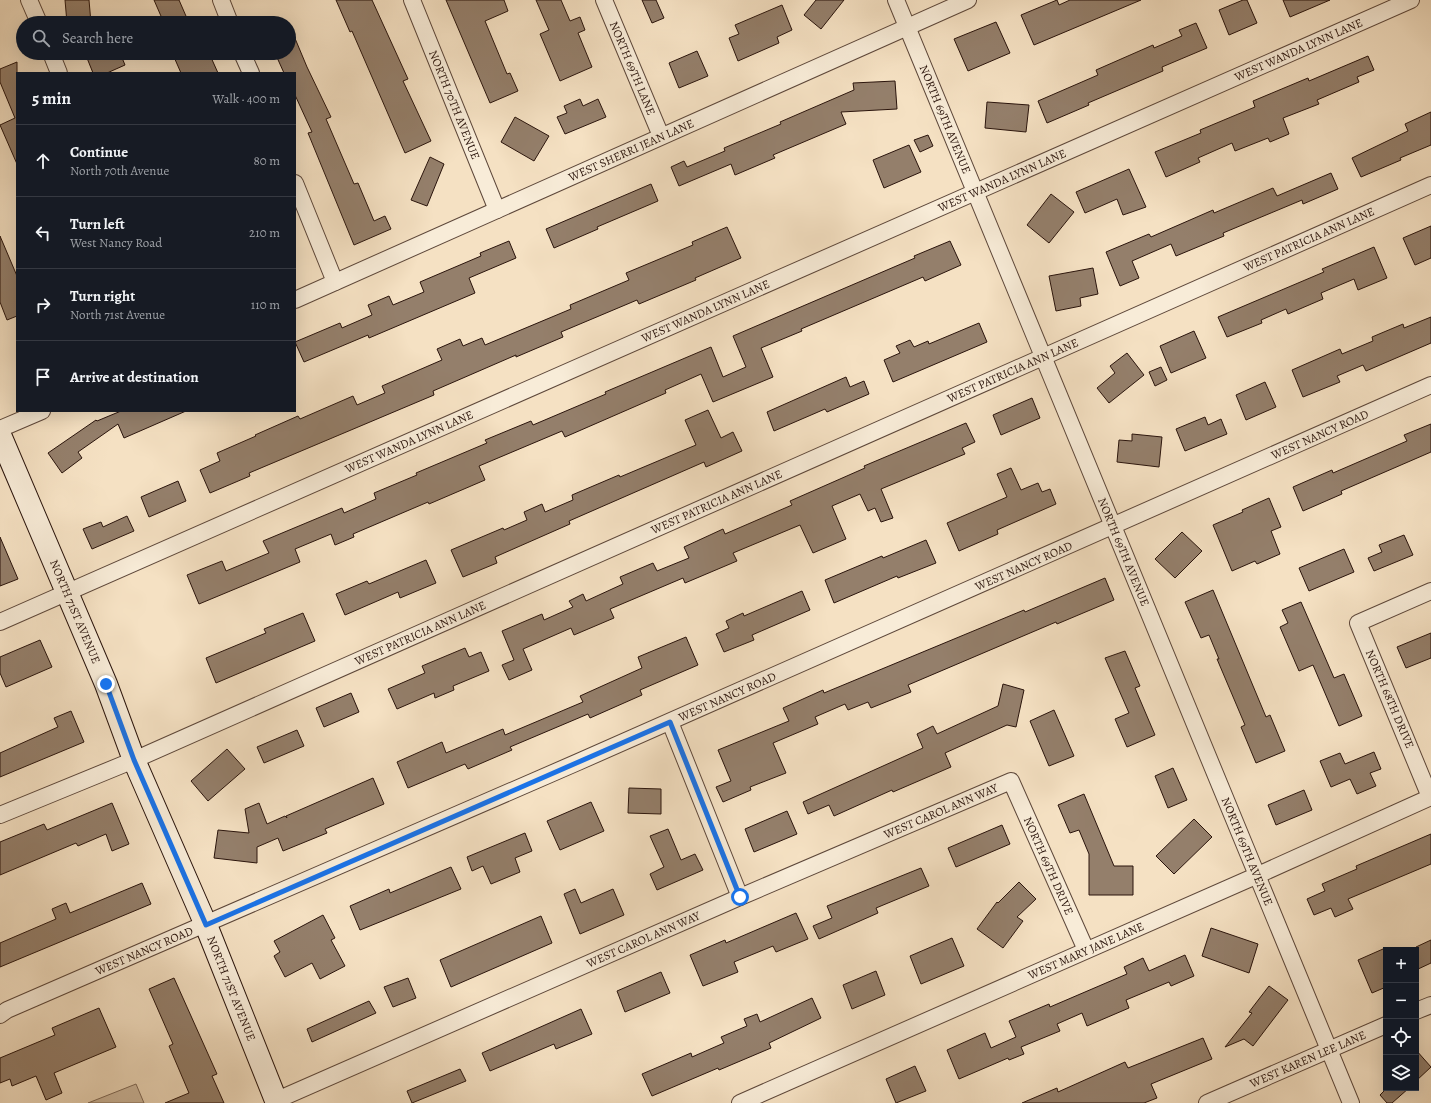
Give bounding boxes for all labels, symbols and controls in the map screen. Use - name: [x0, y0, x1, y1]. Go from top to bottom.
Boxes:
- street label: WEST WANDA LYNN LANE: [1231, 14, 1365, 85]
- search box: [16, 16, 296, 60]
- street label: NORTH 69TH LANE: [606, 19, 659, 118]
- icon: search: [30, 27, 52, 49]
- text: Search here: [62, 28, 133, 48]
- street label: NORTH 70TH AVENUE: [425, 48, 484, 162]
- street label: NORTH 69TH AVENUE: [916, 62, 975, 176]
- text: 5 min: [32, 87, 71, 110]
- text: Walk · 400 m: [212, 90, 280, 107]
- street label: WEST SHERRI JEAN LANE: [565, 115, 696, 185]
- text: Continue: [70, 142, 128, 162]
- street label: WEST WANDA LYNN LANE: [934, 145, 1069, 216]
- icon: ahead: [32, 150, 54, 172]
- text: 80 m: [253, 152, 280, 169]
- text: North 70th Avenue: [70, 162, 169, 179]
- street label: WEST PATRICIA ANN LANE: [1240, 203, 1377, 276]
- text: Turn left: [70, 214, 125, 234]
- icon: left: [32, 222, 54, 244]
- text: 210 m: [249, 224, 280, 241]
- text: West Nancy Road: [70, 234, 162, 251]
- street label: WEST WANDA LYNN LANE: [638, 276, 772, 347]
- text: Turn right: [70, 286, 135, 306]
- icon: right: [32, 294, 54, 316]
- text: 110 m: [251, 296, 280, 313]
- text: North 71st Avenue: [70, 306, 165, 323]
- street label: WEST PATRICIA ANN LANE: [944, 334, 1081, 407]
- icon: arrive: [32, 366, 54, 388]
- text: Arrive at destination: [70, 367, 199, 387]
- street label: WEST WANDA LYNN LANE: [341, 406, 476, 477]
- street label: WEST NANCY ROAD: [1268, 406, 1371, 464]
- street label: WEST PATRICIA ANN LANE: [647, 466, 785, 538]
- street label: NORTH 69TH AVENUE: [1094, 495, 1153, 609]
- street label: WEST NANCY ROAD: [971, 537, 1075, 595]
- street label: NORTH 71ST AVENUE: [46, 557, 104, 666]
- street label: WEST PATRICIA ANN LANE: [351, 597, 488, 670]
- street label: NORTH 68TH DRIVE: [1362, 647, 1418, 751]
- street label: WEST NANCY ROAD: [675, 668, 778, 725]
- route end: [97, 675, 115, 693]
- street label: WEST CAROL ANN WAY: [880, 779, 1001, 843]
- street label: NORTH 69TH AVENUE: [1218, 795, 1277, 908]
- street label: NORTH 69TH DRIVE: [1020, 814, 1077, 917]
- route start: [731, 888, 749, 906]
- street label: WEST CAROL ANN WAY: [583, 907, 703, 972]
- street label: WEST MARY JANE LANE: [1025, 918, 1146, 984]
- street label: WEST NANCY ROAD: [92, 923, 196, 979]
- street label: NORTH 71ST AVENUE: [203, 934, 259, 1043]
- map controls: [1383, 947, 1419, 1091]
- button: +: [1383, 947, 1419, 983]
- button: −: [1383, 983, 1419, 1019]
- button: locate: [1383, 1019, 1419, 1055]
- street label: WEST KAREN LEE LANE: [1246, 1027, 1368, 1092]
- button: layers: [1383, 1055, 1419, 1091]

